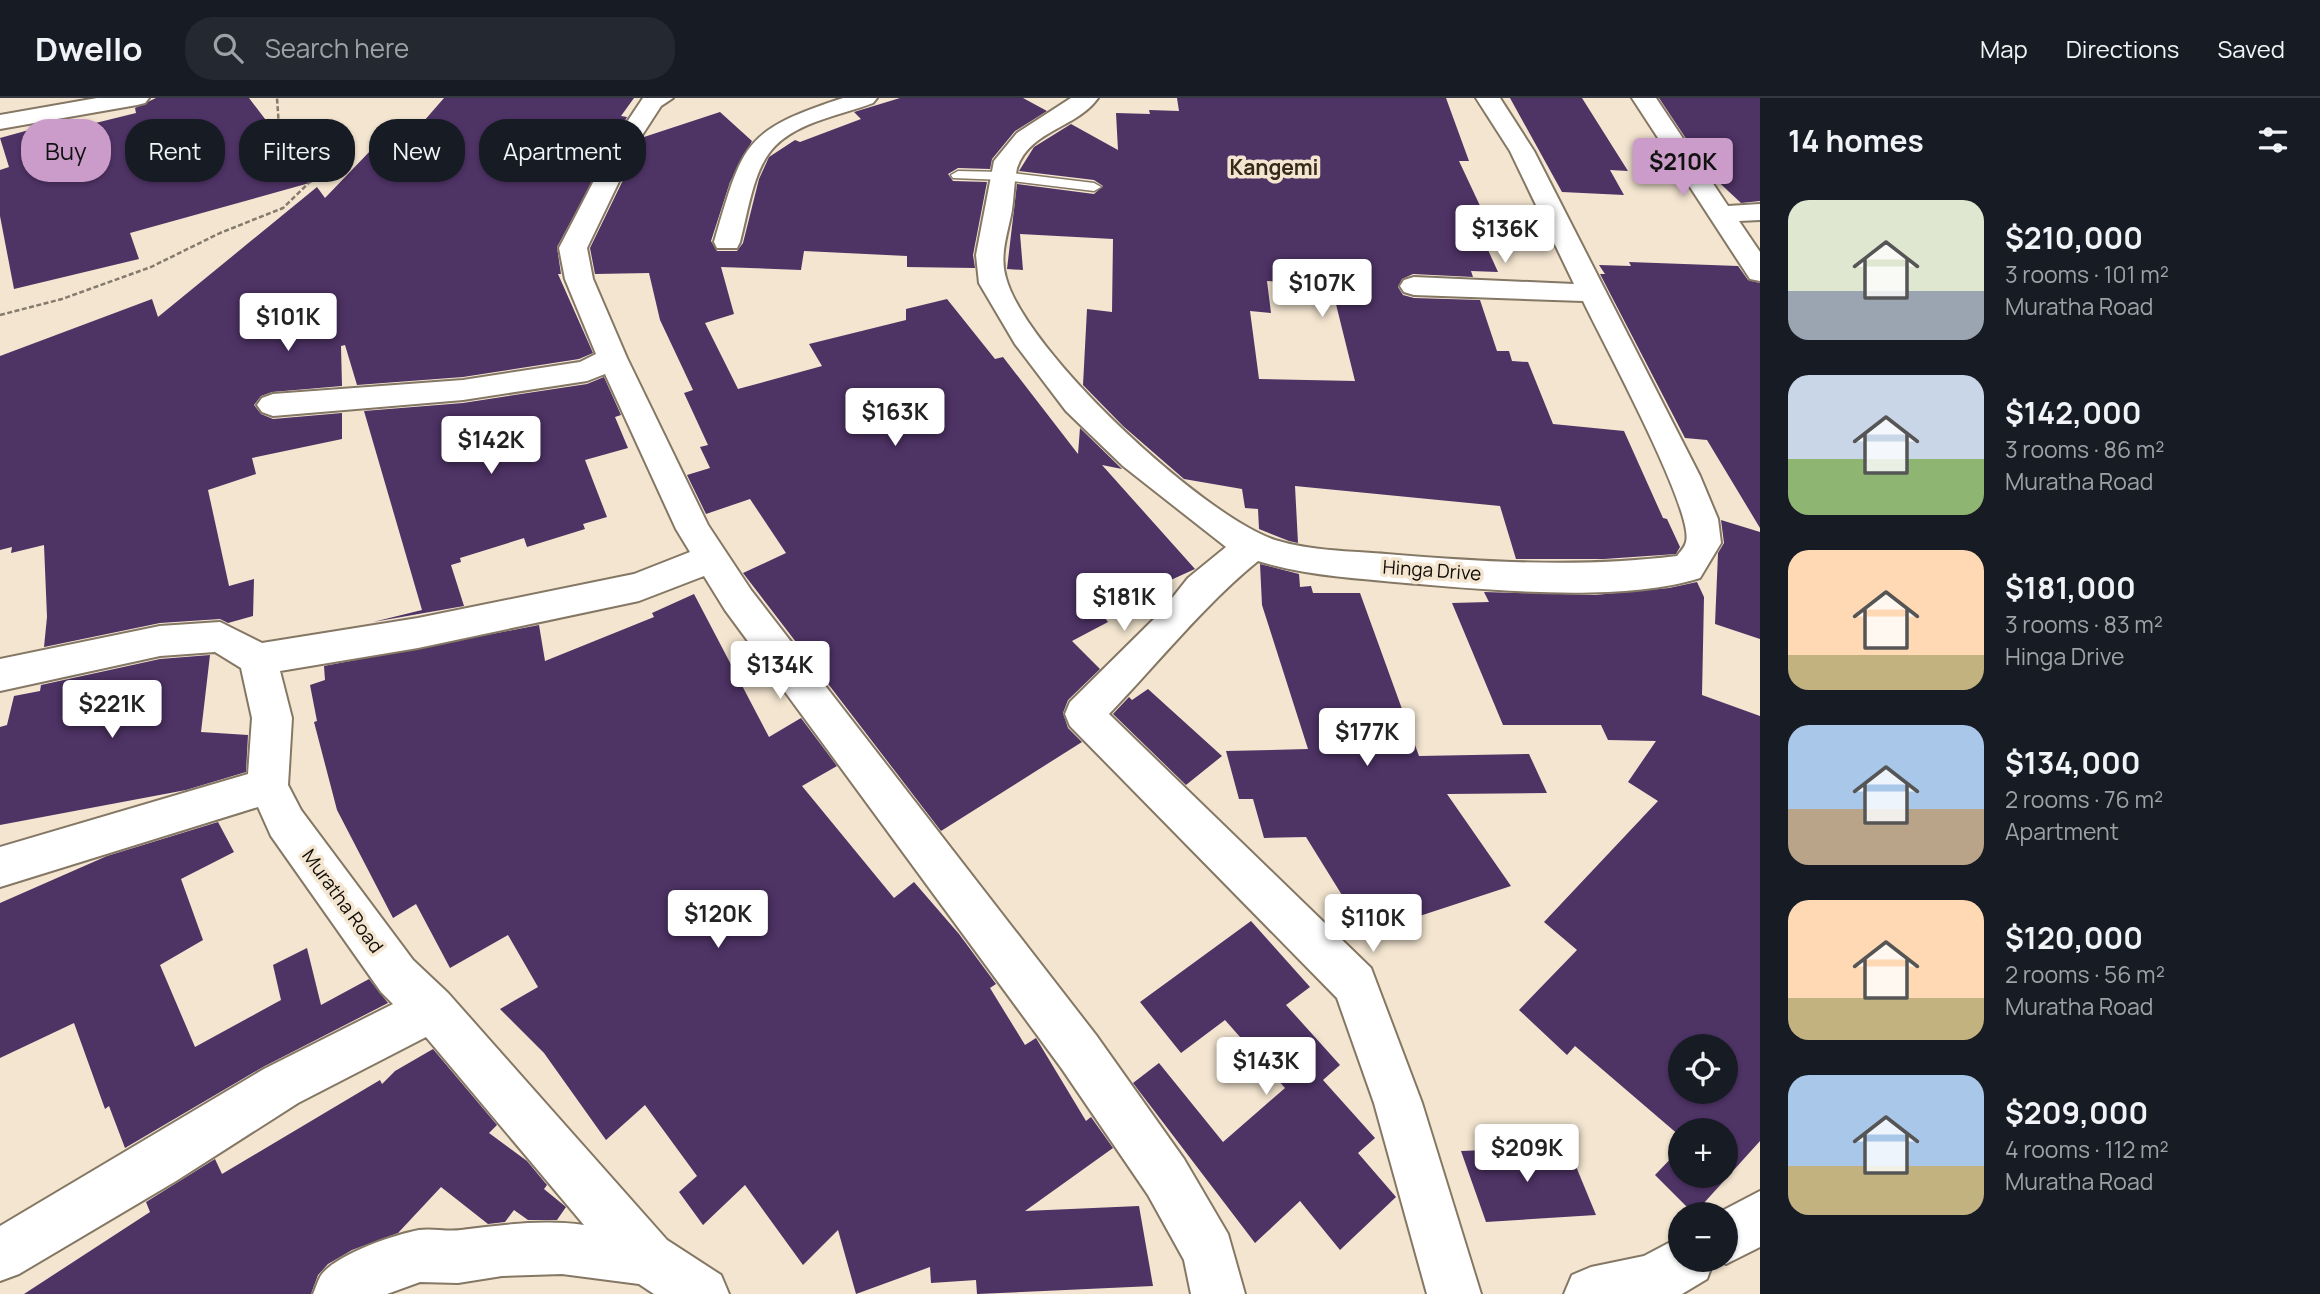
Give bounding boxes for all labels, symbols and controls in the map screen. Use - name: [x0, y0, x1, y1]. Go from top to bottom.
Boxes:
- search box: [185, 17, 675, 80]
- text: Dwello: [35, 26, 143, 71]
- icon: search: [209, 29, 247, 67]
- text: Search here: [265, 30, 409, 66]
- text: Map: [1980, 32, 2028, 65]
- text: Directions: [2066, 32, 2179, 65]
- text: Saved: [2217, 32, 2285, 65]
- chip: Buy: [21, 119, 111, 182]
- chip: Rent: [125, 119, 225, 182]
- chip: Filters: [239, 119, 355, 182]
- chip: New: [369, 119, 465, 182]
- chip: Apartment: [479, 119, 646, 182]
- text: 14 homes: [1788, 120, 1924, 161]
- icon: filters: [2254, 121, 2292, 159]
- pin: $210K: [1634, 139, 1732, 198]
- text: $210K: [1649, 145, 1717, 177]
- district label: Kangemi: [1230, 153, 1318, 181]
- pin: $136K: [1456, 206, 1554, 265]
- text: $136K: [1471, 212, 1539, 244]
- text: $210,000: [2005, 217, 2143, 258]
- icon: home: [1844, 228, 1928, 312]
- text: 3 rooms · 101 m²: [2005, 258, 2169, 290]
- pin: $107K: [1273, 260, 1371, 319]
- text: $107K: [1289, 266, 1355, 298]
- text: Muratha Road: [2005, 290, 2153, 322]
- pin: $101K: [239, 294, 337, 353]
- text: $101K: [256, 300, 320, 332]
- pin: $163K: [846, 388, 944, 448]
- text: $142,000: [2005, 392, 2141, 433]
- text: $163K: [861, 395, 929, 427]
- icon: home: [1844, 403, 1928, 487]
- pin: $142K: [442, 416, 540, 476]
- text: $142K: [457, 423, 525, 455]
- text: 3 rooms · 86 m²: [2005, 433, 2165, 465]
- text: Muratha Road: [2005, 465, 2153, 497]
- street label: Hinga Drive: [1382, 554, 1482, 586]
- text: $181,000: [2005, 567, 2136, 608]
- pin: $181K: [1075, 574, 1173, 633]
- icon: home: [1844, 578, 1928, 662]
- text: $181K: [1092, 580, 1156, 612]
- text: 3 rooms · 83 m²: [2005, 608, 2163, 640]
- text: Hinga Drive: [2005, 640, 2125, 672]
- pin: $134K: [731, 642, 829, 701]
- text: $134K: [747, 648, 813, 680]
- pin: $221K: [63, 680, 161, 740]
- text: $221K: [79, 687, 145, 719]
- pin: $177K: [1318, 708, 1416, 768]
- text: $177K: [1335, 715, 1399, 747]
- text: $134,000: [2005, 742, 2140, 783]
- icon: home: [1844, 753, 1928, 837]
- text: 2 rooms · 76 m²: [2005, 783, 2163, 815]
- text: Apartment: [2005, 815, 2119, 847]
- street label: Muratha Road: [296, 844, 390, 958]
- pin: $120K: [669, 890, 767, 950]
- pin: $110K: [1324, 894, 1422, 954]
- text: $120K: [684, 897, 752, 929]
- text: $110K: [1341, 901, 1405, 933]
- text: $120,000: [2005, 917, 2143, 958]
- icon: home: [1844, 928, 1928, 1012]
- text: 2 rooms · 56 m²: [2005, 958, 2165, 990]
- text: Muratha Road: [2005, 990, 2153, 1022]
- map controls: [1668, 1034, 1738, 1272]
- button: locate: [1668, 1034, 1738, 1104]
- pin: $143K: [1217, 1038, 1315, 1097]
- text: $143K: [1233, 1044, 1299, 1076]
- text: $209,000: [2005, 1092, 2148, 1133]
- icon: home: [1844, 1103, 1928, 1187]
- button: +: [1668, 1118, 1738, 1188]
- pin: $209K: [1478, 1124, 1576, 1184]
- text: $209K: [1491, 1131, 1563, 1163]
- text: 4 rooms · 112 m²: [2005, 1133, 2169, 1165]
- text: Muratha Road: [2005, 1165, 2153, 1197]
- button: −: [1668, 1202, 1738, 1272]

